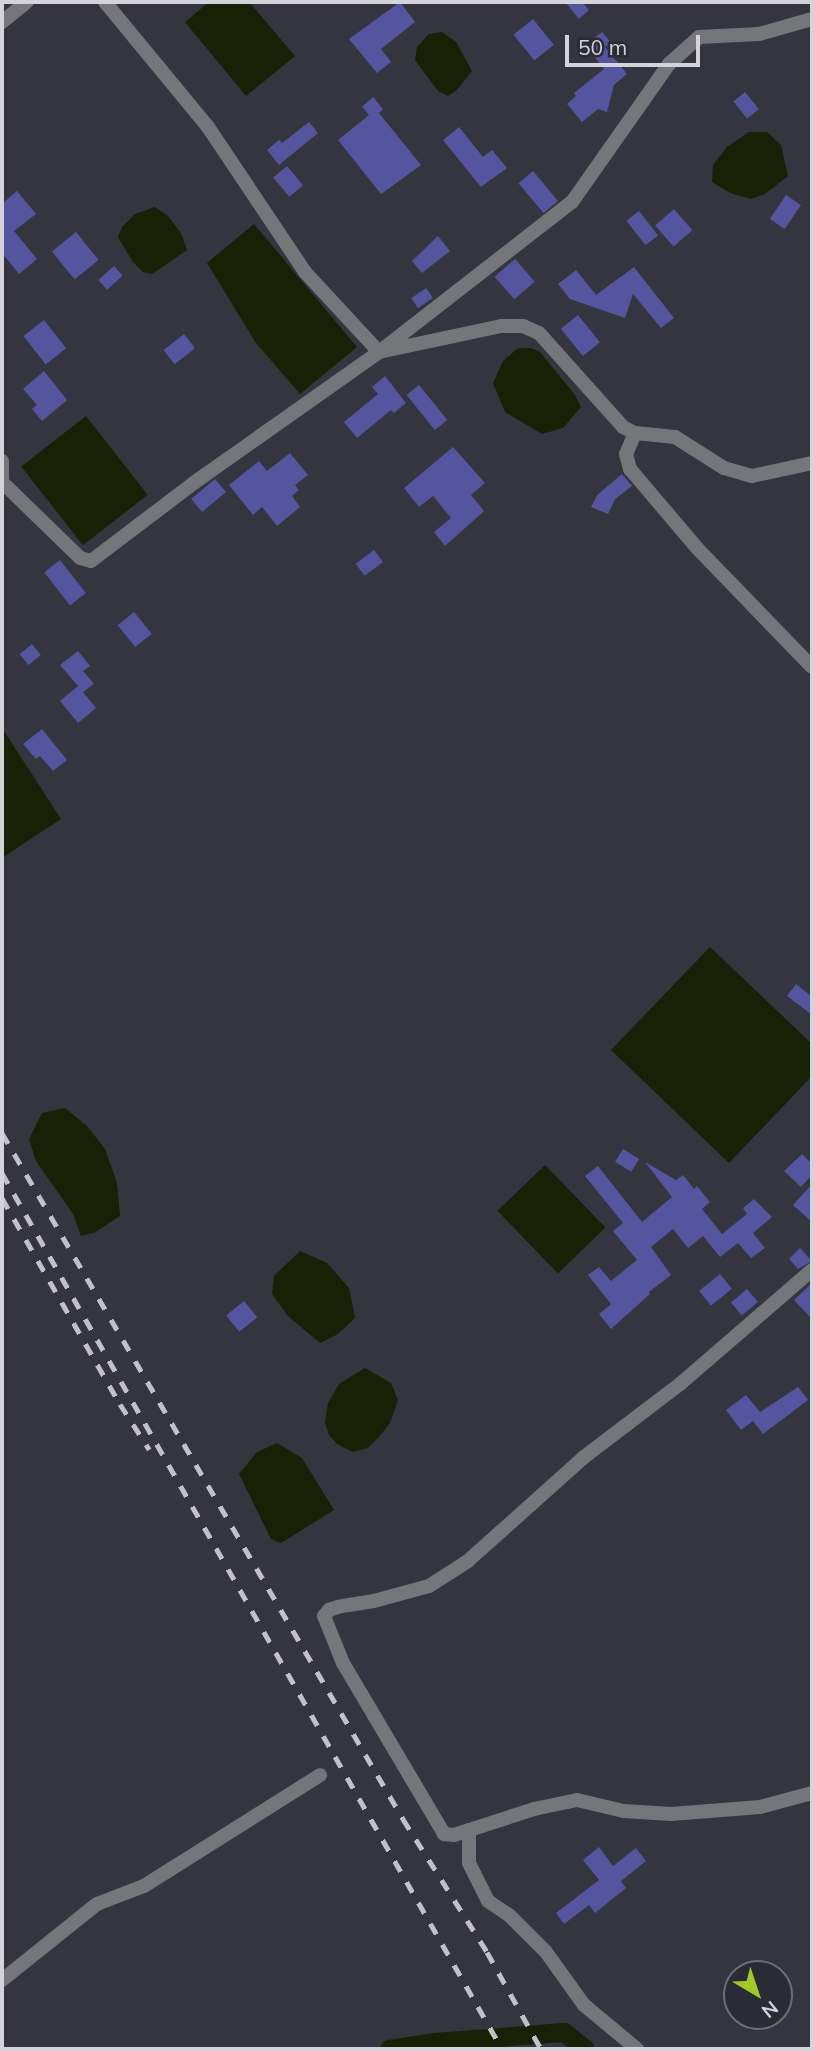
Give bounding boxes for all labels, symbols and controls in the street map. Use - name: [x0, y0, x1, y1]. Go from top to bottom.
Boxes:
- scale bar: [569, 21, 704, 65]
- text: 50 m: [578, 34, 627, 60]
- north arrow: [723, 1960, 793, 2030]
- text: N: [757, 1996, 783, 2024]

